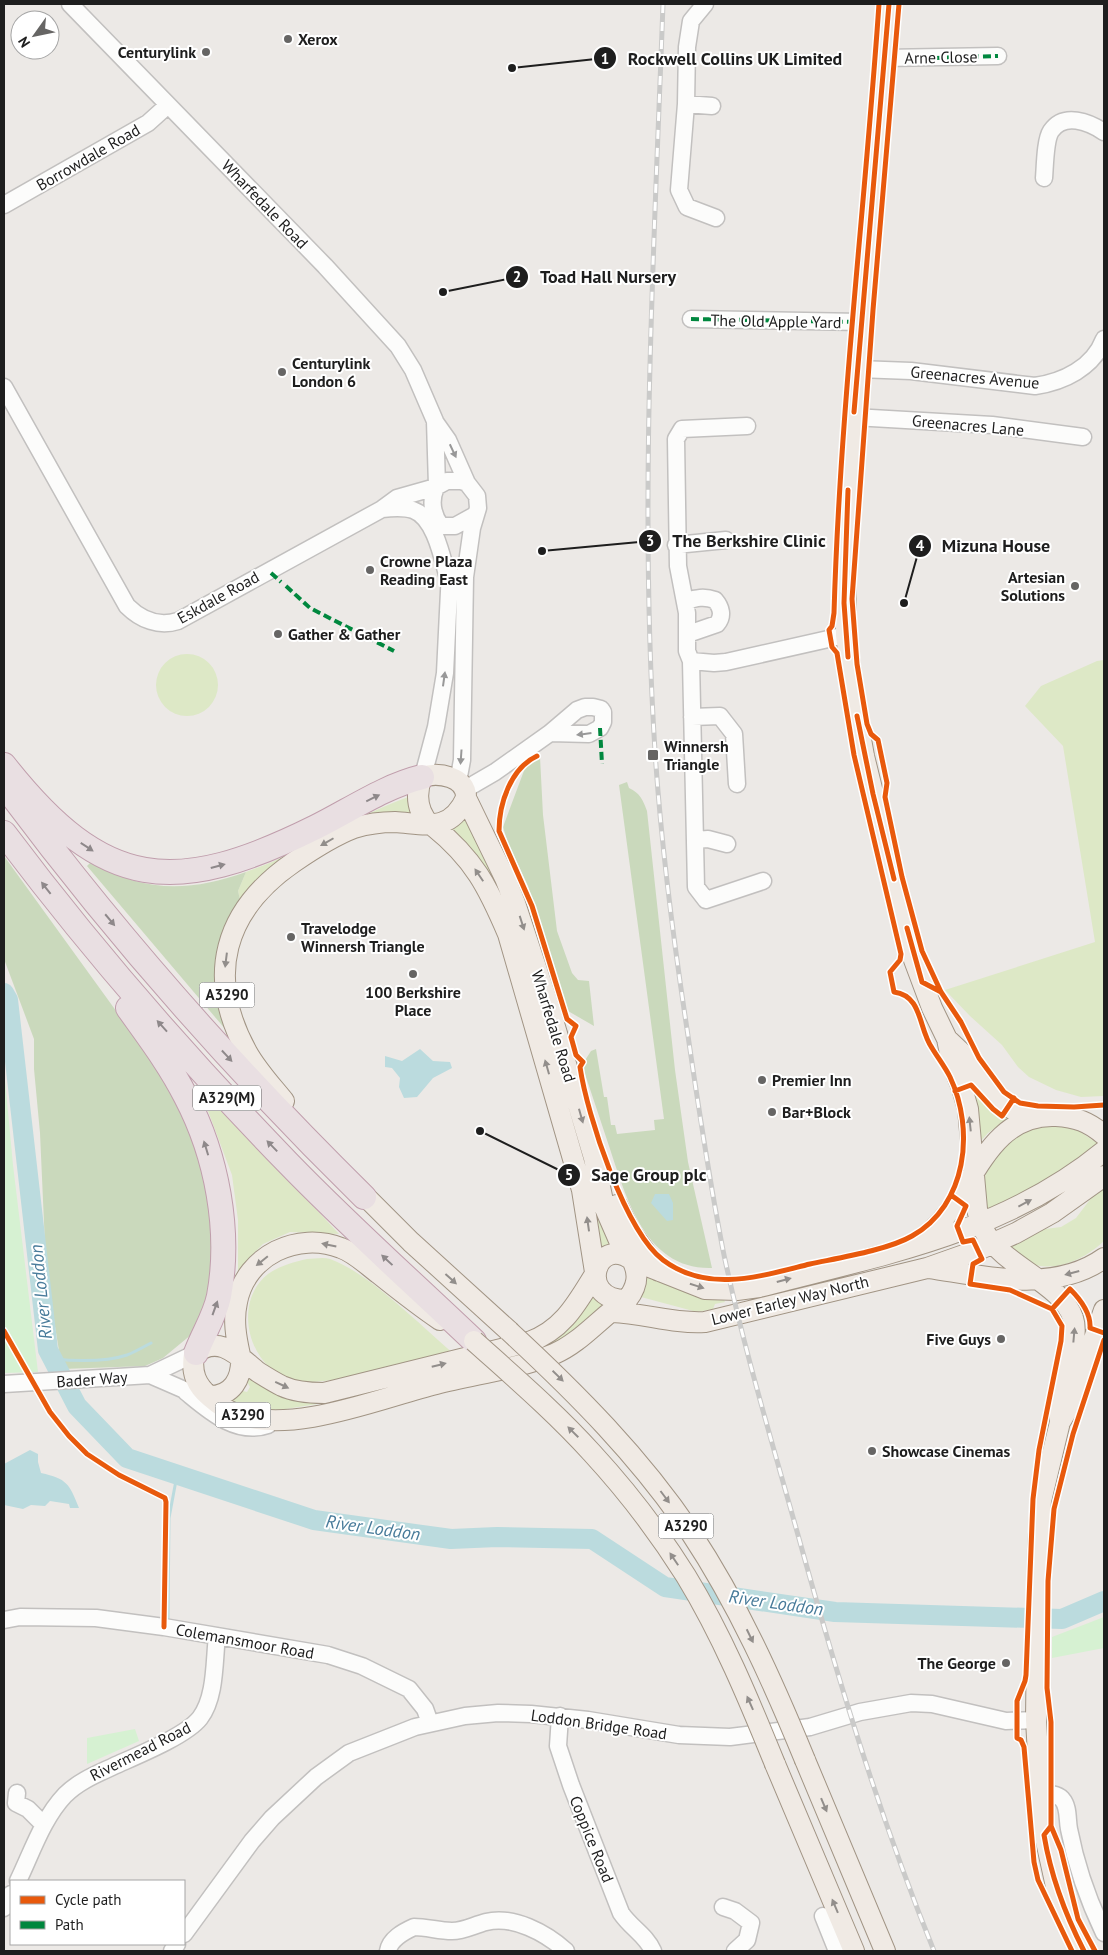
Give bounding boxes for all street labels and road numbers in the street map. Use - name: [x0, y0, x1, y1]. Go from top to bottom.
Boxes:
- street label: Arne Close: [904, 46, 978, 68]
- street label: Borrowdale Road: [33, 119, 143, 195]
- street label: Wharfedale Road: [218, 155, 312, 253]
- street label: The Old Apple Yard: [710, 310, 842, 332]
- street label: Greenacres Avenue: [910, 361, 1040, 393]
- street label: Greenacres Lane: [911, 410, 1025, 440]
- street label: Eskdale Road: [174, 566, 262, 628]
- street label: Wharfedale Road: [527, 968, 581, 1084]
- road number: A3290: [200, 982, 254, 1008]
- road number: A329(M): [193, 1086, 261, 1110]
- street label: Lower Earley Way North: [709, 1271, 871, 1329]
- street label: Bader Way: [56, 1366, 129, 1391]
- road number: A3290: [216, 1402, 270, 1428]
- road number: A3290: [658, 1514, 714, 1538]
- street label: Colemansmoor Road: [174, 1619, 316, 1663]
- street label: Loddon Bridge Road: [530, 1705, 668, 1743]
- street label: Rivermead Road: [86, 1717, 194, 1785]
- street label: Coppice Road: [566, 1793, 618, 1885]

